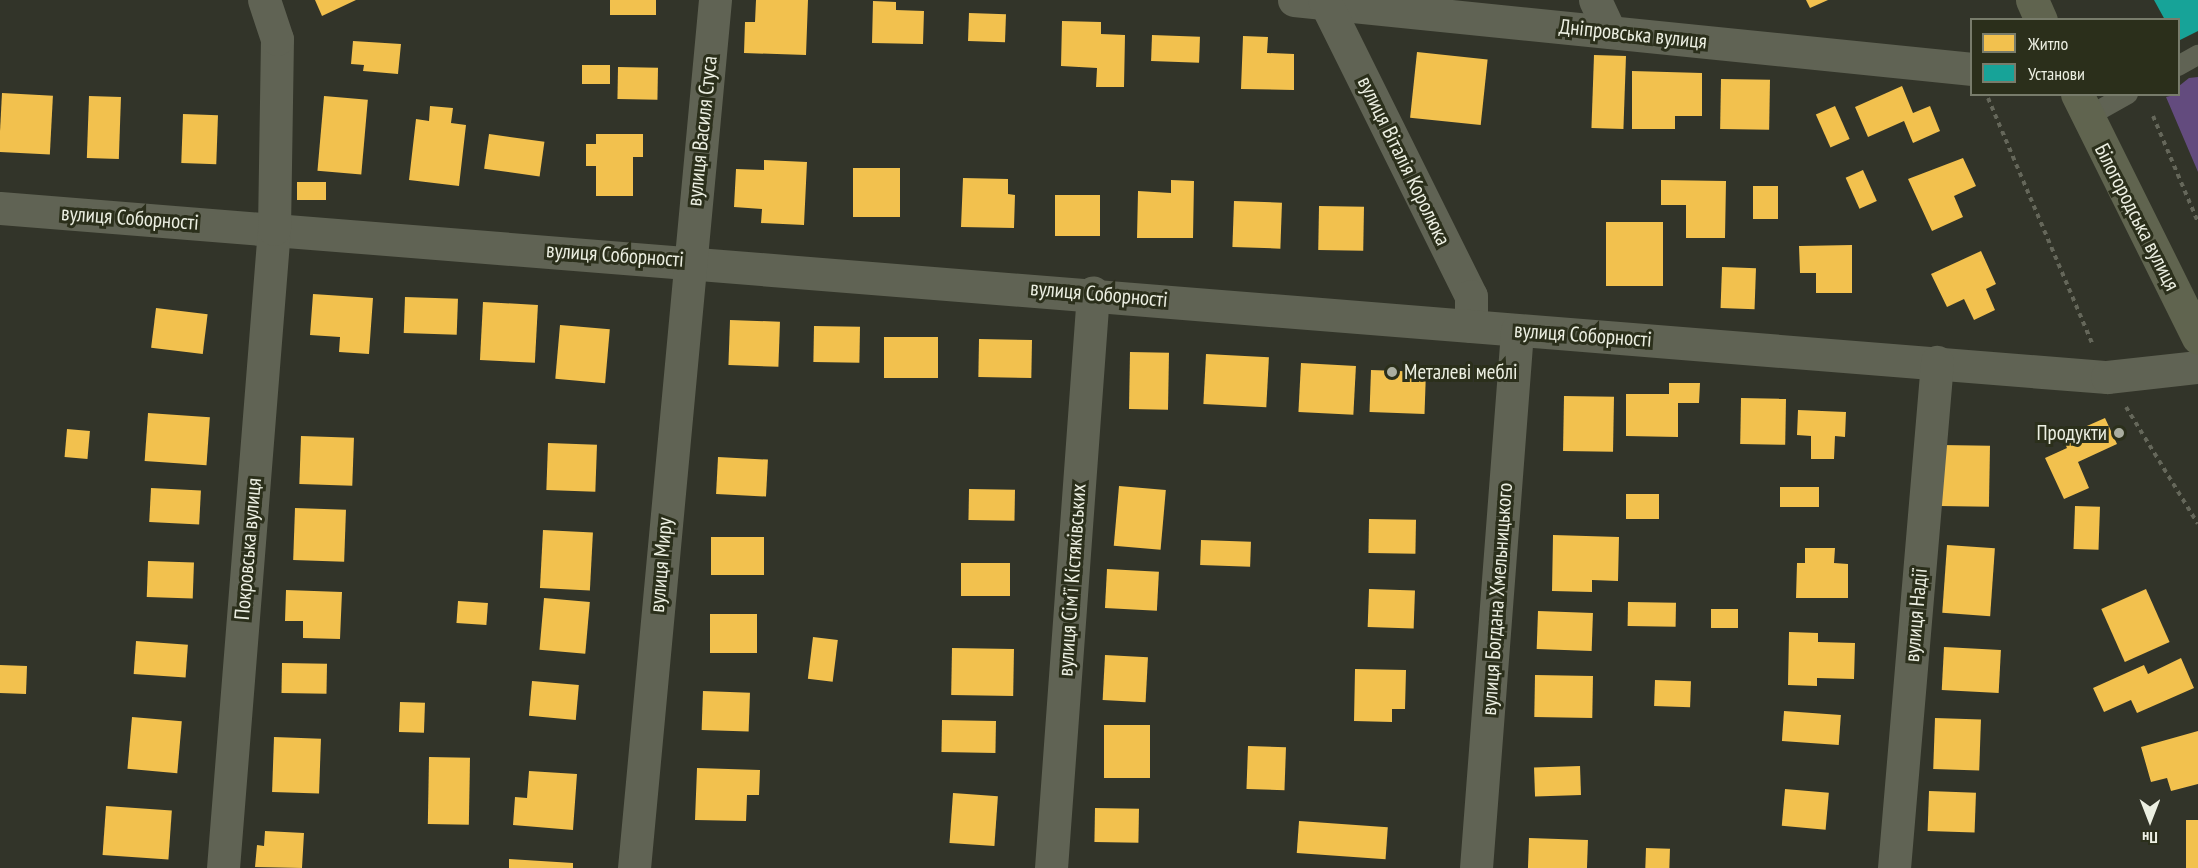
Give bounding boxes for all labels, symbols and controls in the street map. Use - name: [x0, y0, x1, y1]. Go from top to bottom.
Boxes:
- street label: Дніпровська вулиця: [1558, 14, 1708, 54]
- legend: [1970, 18, 2180, 96]
- text: Житло: [2028, 32, 2068, 55]
- street label: вулиця Василя Стуса: [682, 55, 722, 207]
- text: Установи: [2028, 62, 2085, 85]
- street label: вулиця Віталія Королюка: [1352, 72, 1456, 250]
- street label: Білогородська вулиця: [2089, 139, 2185, 295]
- street label: вулиця Соборності: [60, 201, 200, 235]
- street label: вулиця Соборності: [545, 238, 685, 272]
- street label: вулиця Соборності: [1029, 275, 1169, 313]
- street label: вулиця Соборності: [1513, 318, 1653, 352]
- place label: Металеві меблі: [1404, 359, 1518, 385]
- marker: Металеві меблі: [1385, 365, 1399, 379]
- place label: Продукти: [2037, 420, 2107, 446]
- marker: Продукти: [2112, 426, 2126, 440]
- street label: Покровська вулиця: [229, 477, 267, 621]
- street label: вулиця Богдана Хмельницького: [1476, 482, 1518, 716]
- street label: вулиця Сімʼї Кістяківських: [1053, 483, 1091, 677]
- street label: вулиця Миру: [644, 517, 678, 613]
- street label: вулиця Надії: [1899, 567, 1933, 663]
- north arrow: [2120, 790, 2180, 850]
- text: Пн: [2142, 828, 2158, 848]

